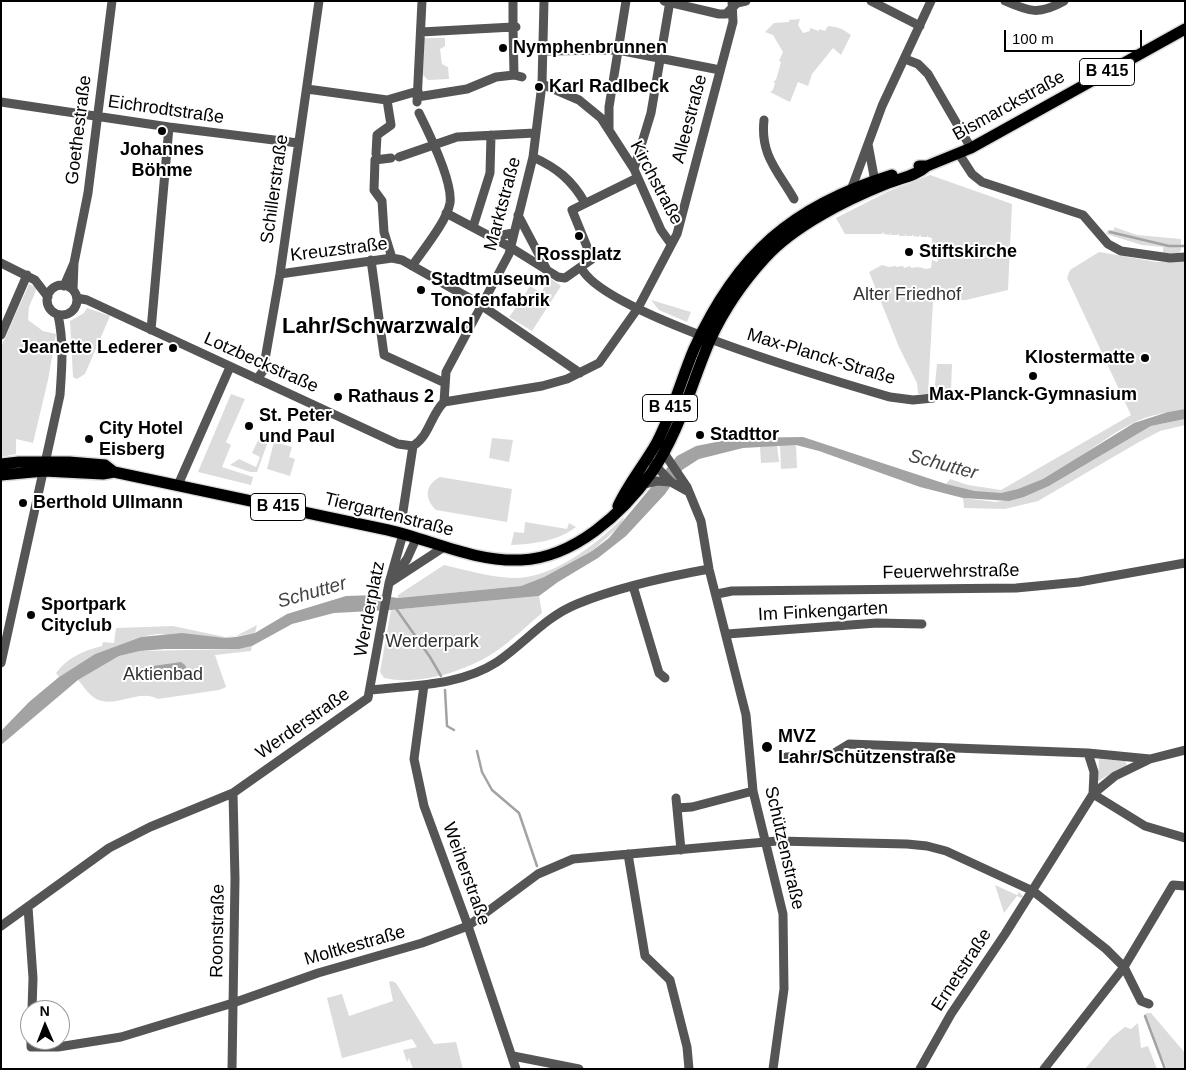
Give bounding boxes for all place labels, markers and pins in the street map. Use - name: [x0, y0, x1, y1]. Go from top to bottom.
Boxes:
- place label: Nymphenbrunnen: [513, 37, 667, 59]
- marker: Nymphenbrunnen: [497, 42, 509, 54]
- place label: Karl Radlbeck: [549, 76, 669, 98]
- marker: Karl Radlbeck: [533, 81, 545, 93]
- marker: Johannes Böhme: [156, 125, 168, 137]
- place label: Johannes Böhme: [120, 139, 204, 182]
- marker: Rossplatz: [573, 230, 585, 242]
- place label: Stiftskirche: [919, 241, 1017, 263]
- place label: Rossplatz: [536, 244, 622, 266]
- marker: Stiftskirche: [903, 246, 915, 258]
- place label: Stadtmuseum Tonofenfabrik: [431, 269, 550, 312]
- marker: Stadtmuseum Tonofenfabrik: [415, 284, 427, 296]
- place label: Jeanette Lederer: [19, 337, 163, 359]
- marker: Jeanette Lederer: [167, 342, 179, 354]
- place label: Klostermatte: [1025, 347, 1135, 369]
- marker: Klostermatte: [1139, 352, 1151, 364]
- marker: Max-Planck-Gymnasium: [1027, 370, 1039, 382]
- place label: Max-Planck-Gymnasium: [929, 384, 1137, 406]
- place label: Rathaus 2: [348, 386, 434, 408]
- marker: Rathaus 2: [332, 391, 344, 403]
- place label: St. Peter und Paul: [259, 405, 335, 448]
- place label: City Hotel Eisberg: [99, 418, 183, 460]
- marker: St. Peter und Paul: [243, 420, 255, 432]
- place label: Stadttor: [710, 424, 779, 446]
- marker: Stadttor: [694, 429, 706, 441]
- marker: City Hotel Eisberg: [83, 433, 95, 445]
- place label: Berthold Ullmann: [33, 492, 183, 514]
- marker: Berthold Ullmann: [17, 497, 29, 509]
- place label: Sportpark Cityclub: [41, 594, 126, 636]
- marker: Sportpark Cityclub: [25, 609, 37, 621]
- place label: MVZ Lahr/Schützenstraße: [778, 726, 956, 769]
- marker: MVZ Lahr/Schützenstraße: [760, 740, 774, 754]

